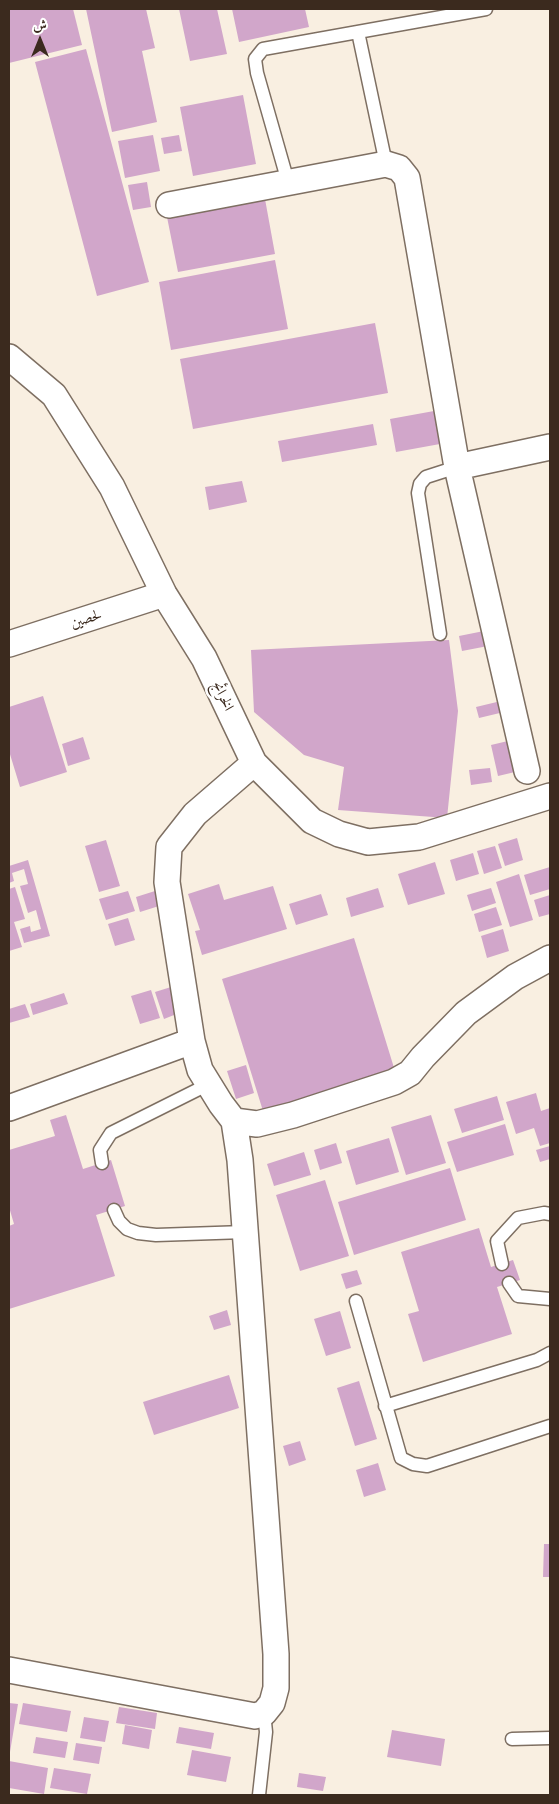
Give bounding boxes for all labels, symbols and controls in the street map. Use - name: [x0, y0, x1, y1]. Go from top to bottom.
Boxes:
- north arrow: [15, 15, 65, 65]
- text: ش: [33, 16, 47, 34]
- street label: لحصين: [68, 606, 104, 632]
- street label: الخرائج: [208, 678, 238, 714]

